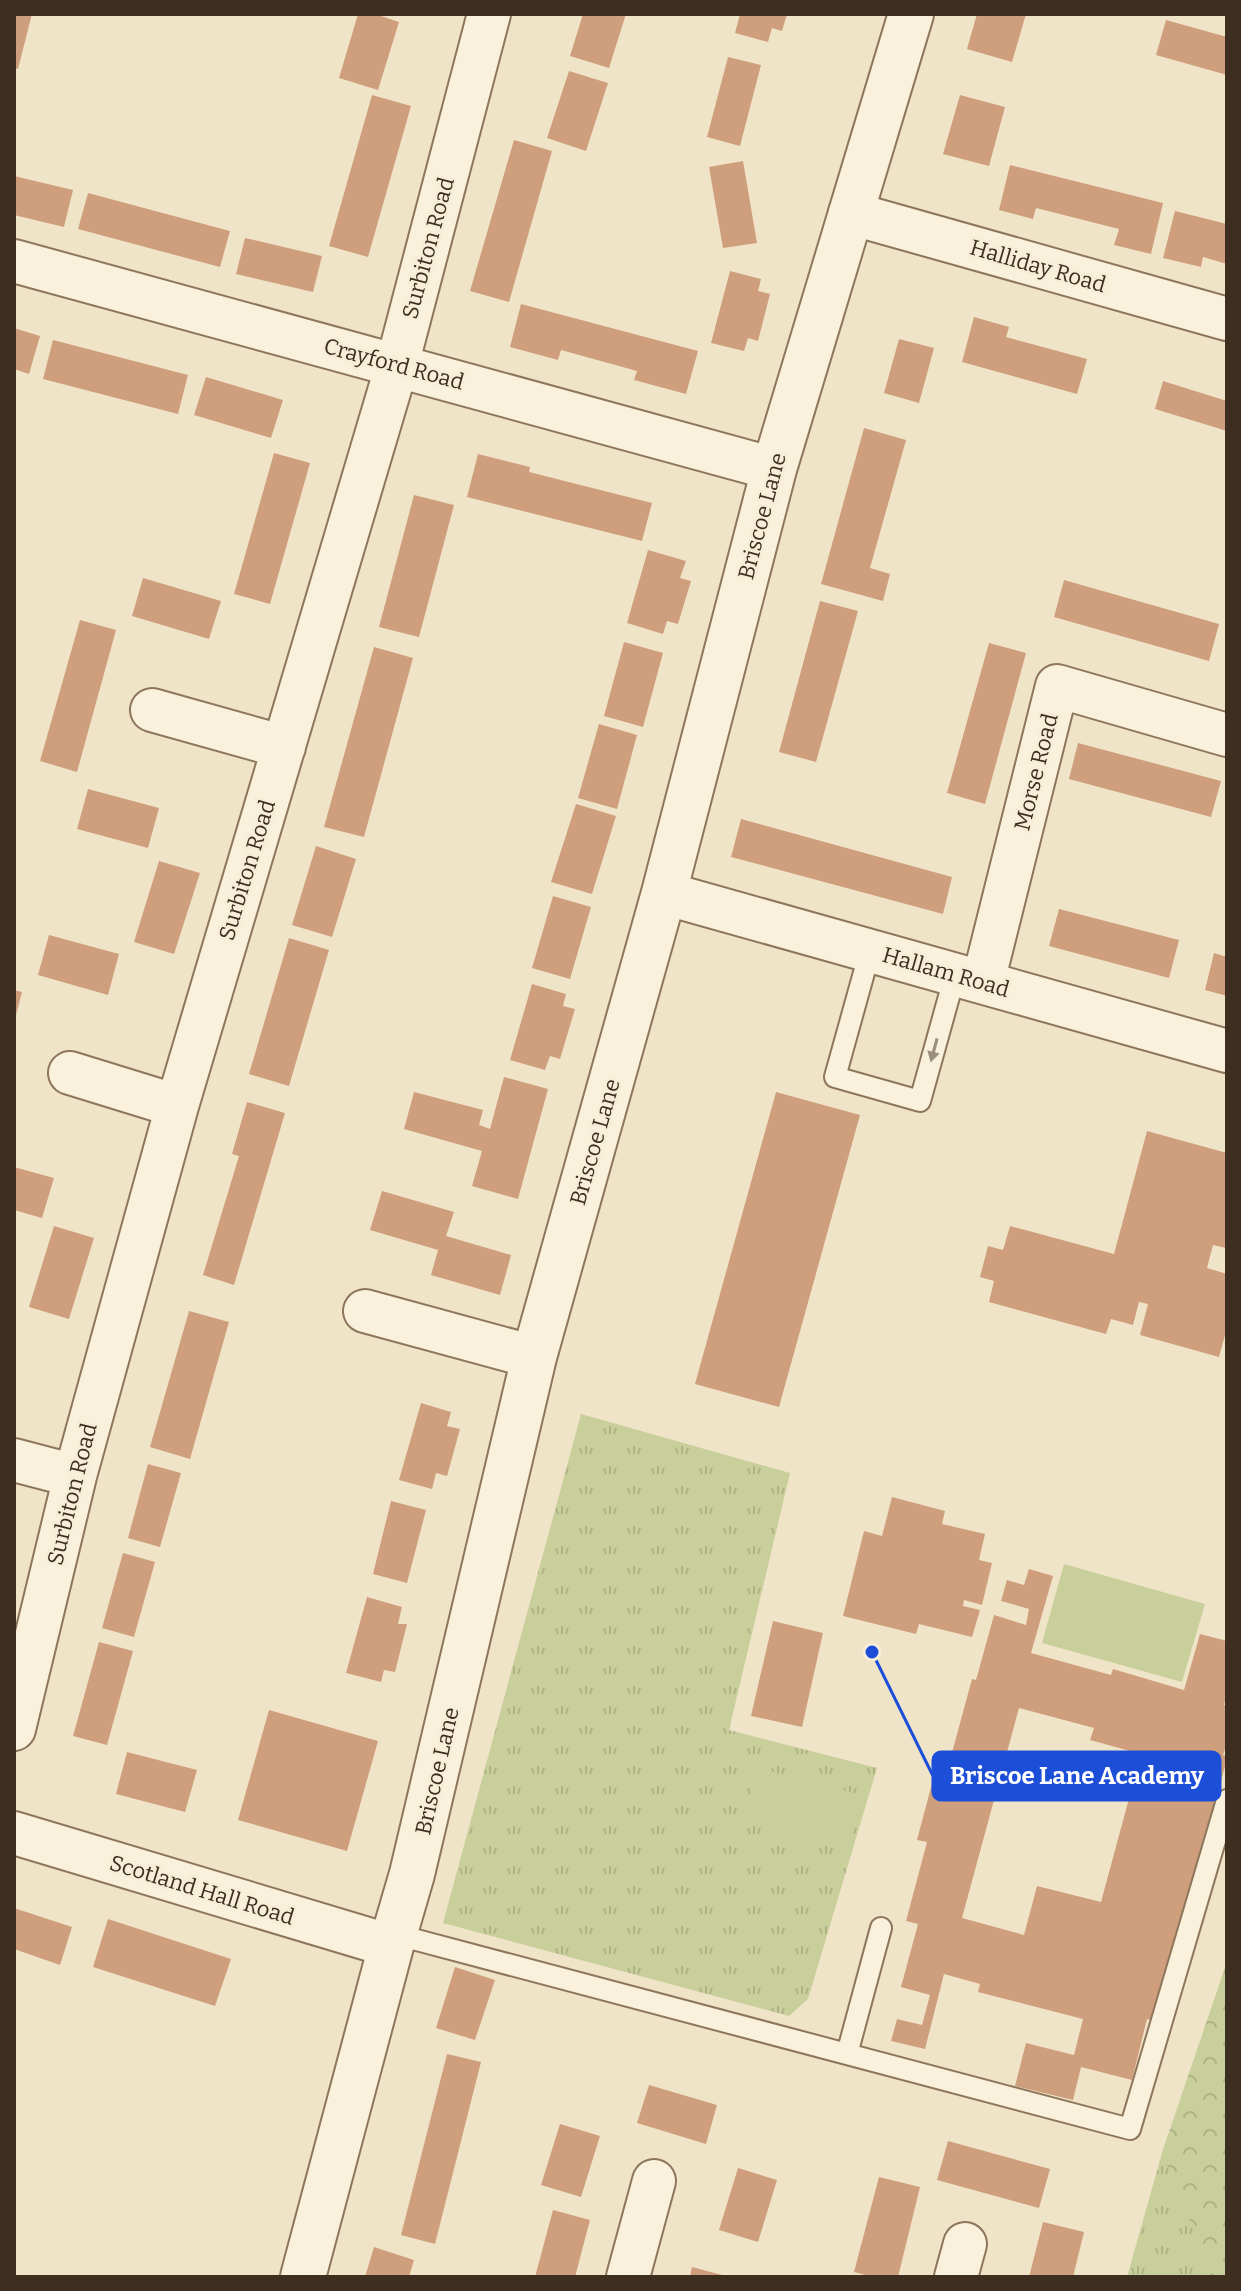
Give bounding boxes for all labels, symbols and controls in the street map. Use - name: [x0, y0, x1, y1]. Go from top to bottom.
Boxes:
- street label: Surbiton Road: [396, 174, 460, 322]
- street label: Halliday Road: [967, 234, 1109, 298]
- street label: Crayford Road: [321, 332, 467, 396]
- street label: Briscoe Lane: [732, 450, 792, 582]
- street label: Morse Road: [1008, 711, 1064, 833]
- street label: Surbiton Road: [213, 796, 281, 944]
- street label: Hallam Road: [879, 941, 1013, 1003]
- one-way arrow: [927, 1038, 940, 1062]
- street label: Briscoe Lane: [564, 1076, 626, 1208]
- street label: Surbiton Road: [41, 1420, 103, 1568]
- street label: Briscoe Lane: [409, 1705, 465, 1837]
- callout: Briscoe Lane Academy: [933, 1752, 1220, 1800]
- text: Briscoe Lane Academy: [950, 1762, 1205, 1790]
- street label: Scotland Hall Road: [106, 1849, 298, 1931]

